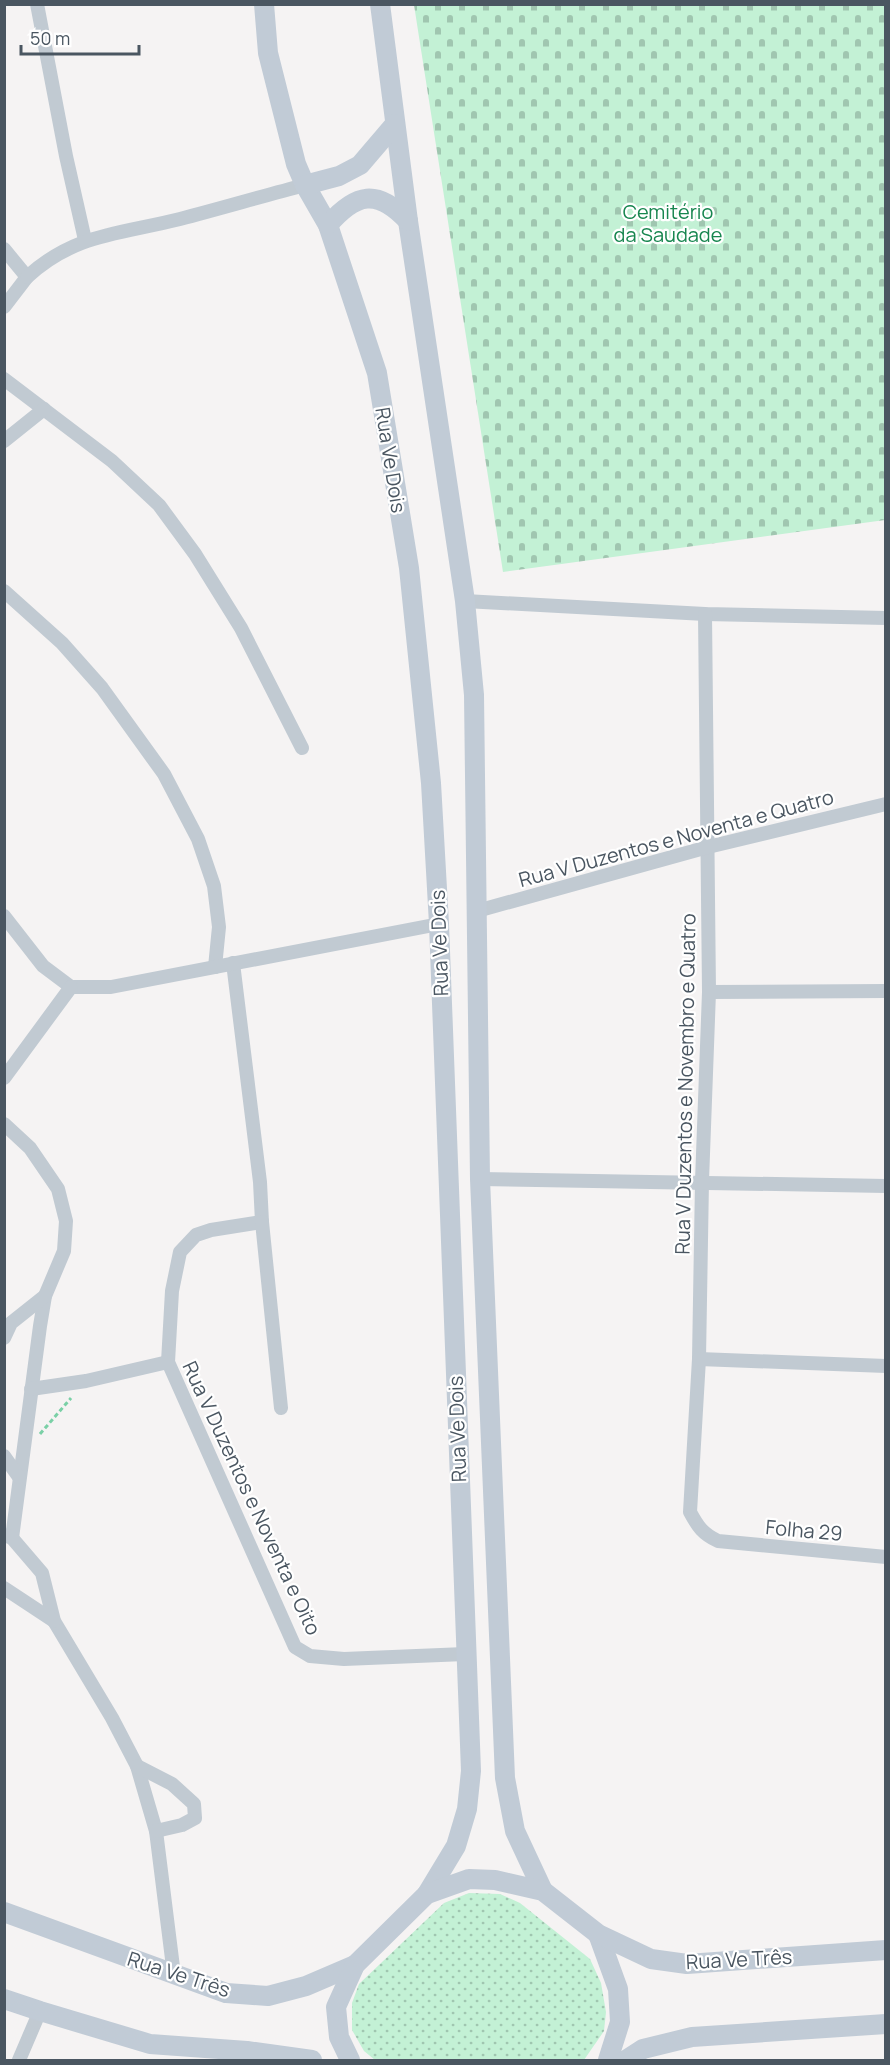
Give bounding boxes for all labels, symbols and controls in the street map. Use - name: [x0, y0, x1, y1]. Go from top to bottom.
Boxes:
- scale bar: [21, 18, 140, 56]
- text: 50 m: [30, 26, 70, 50]
- park label: Cemitério da Saudade: [614, 198, 722, 248]
- street label: Rua Ve Dois: [369, 405, 413, 515]
- street label: Rua V Duzentos e Noventa e Quatro: [516, 783, 837, 893]
- street label: Rua Ve Dois: [424, 889, 454, 997]
- street label: Rua V Duzentos e Novembro e Quatro: [669, 913, 701, 1255]
- street label: Rua V Duzentos e Noventa e Oito: [177, 1357, 328, 1639]
- street label: Rua Ve Dois: [442, 1375, 472, 1483]
- street label: Folha 29: [764, 1513, 844, 1547]
- street label: Rua Ve Três: [685, 1943, 793, 1975]
- street label: Rua Ve Três: [124, 1945, 234, 2003]

